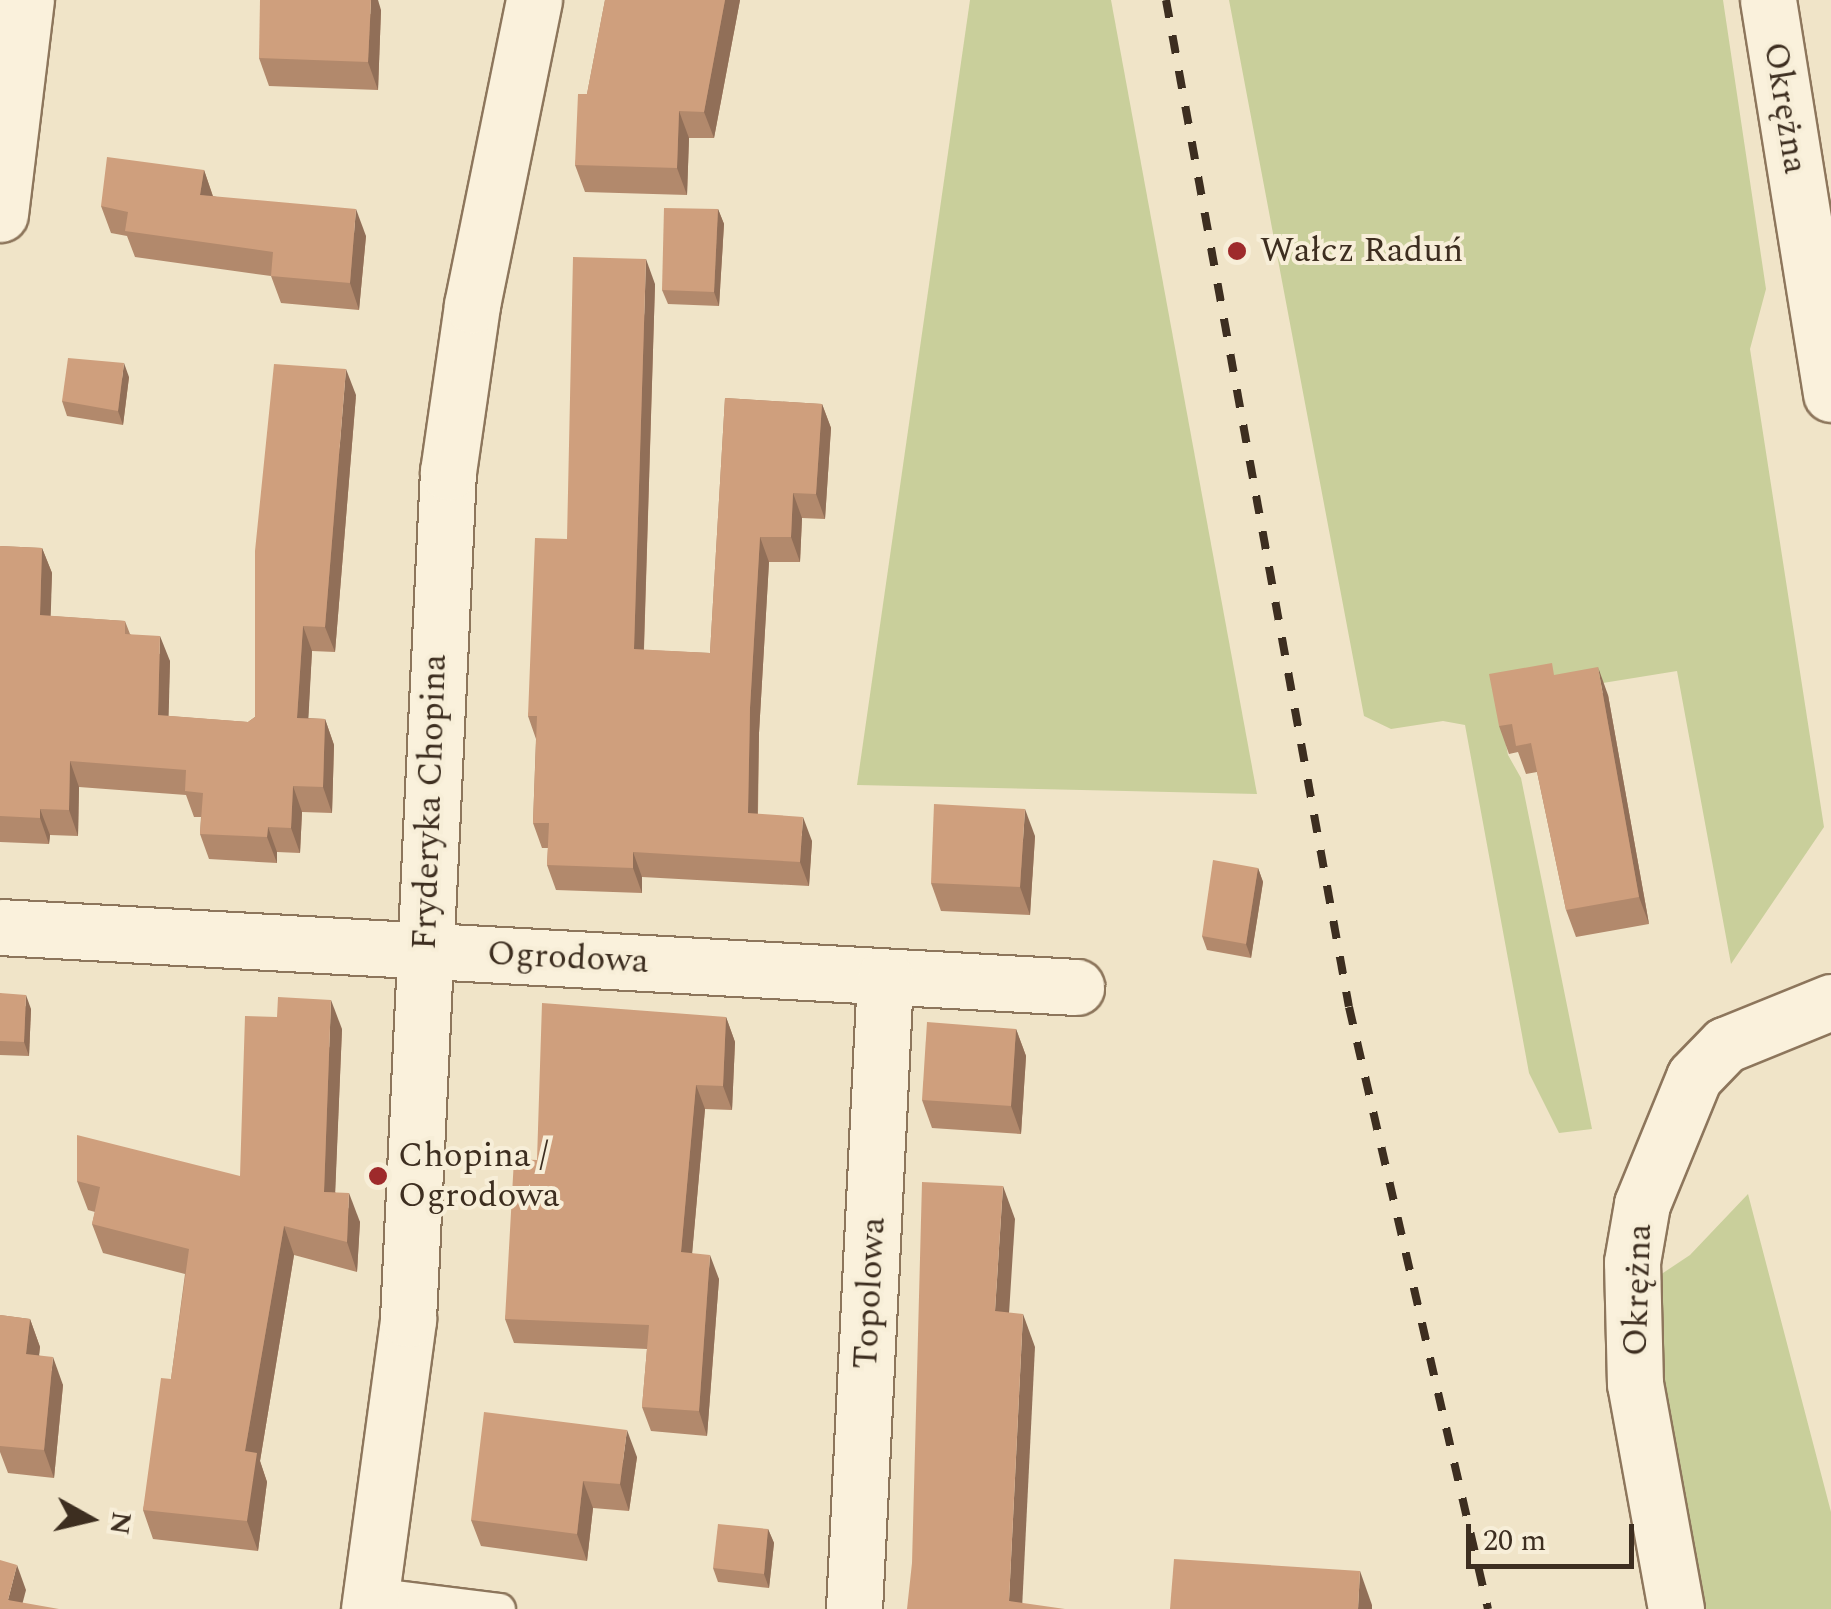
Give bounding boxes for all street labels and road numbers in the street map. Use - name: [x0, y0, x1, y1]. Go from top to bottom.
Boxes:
- street label: Okrężna: [1754, 39, 1816, 177]
- street label: Fryderyka Chopina: [404, 653, 456, 951]
- street label: Ogrodowa: [486, 933, 650, 983]
- street label: Topolowa: [845, 1216, 895, 1370]
- street label: Okrężna: [1615, 1223, 1661, 1357]

